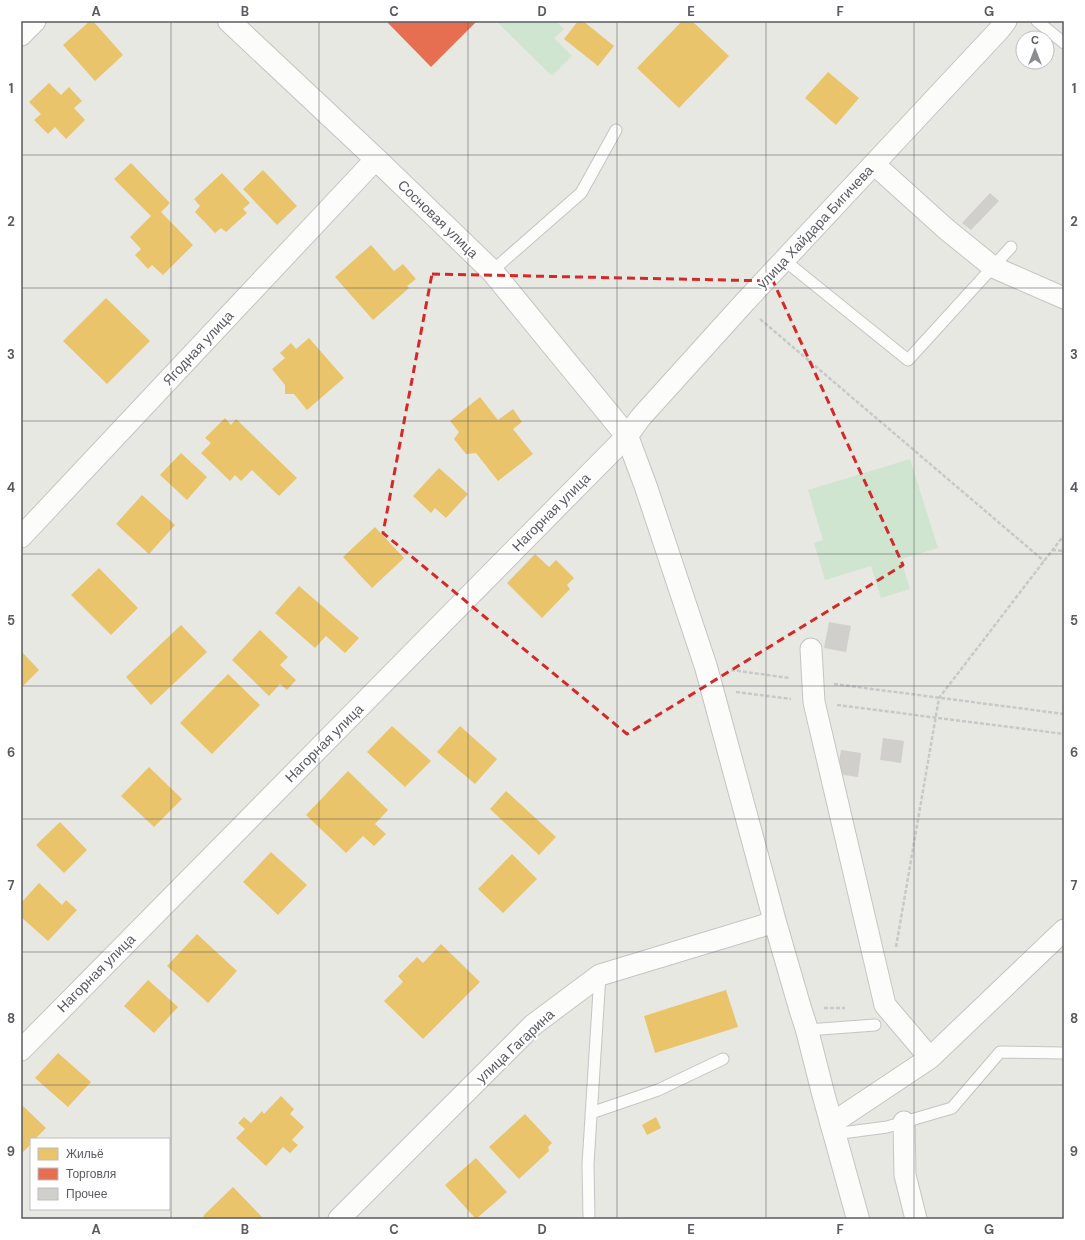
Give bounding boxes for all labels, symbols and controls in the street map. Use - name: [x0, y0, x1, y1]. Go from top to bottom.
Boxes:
- text: A: [91, 3, 101, 20]
- text: B: [241, 3, 249, 20]
- text: C: [389, 3, 399, 20]
- text: D: [537, 3, 547, 20]
- text: E: [687, 3, 695, 20]
- text: F: [836, 3, 844, 20]
- text: G: [984, 3, 994, 20]
- north arrow: [1015, 30, 1055, 70]
- text: С: [1031, 33, 1039, 47]
- text: 1: [9, 80, 13, 97]
- text: 1: [1072, 80, 1076, 97]
- street label: улица Хайдара Бигичева: [753, 161, 877, 293]
- street label: Сосновая улица: [394, 176, 482, 262]
- text: 2: [7, 213, 15, 230]
- text: 2: [1070, 213, 1078, 230]
- street label: Ягодная улица: [159, 307, 237, 389]
- text: 3: [7, 346, 15, 363]
- text: 3: [1070, 346, 1078, 363]
- street label: Нагорная улица: [508, 469, 594, 555]
- text: 4: [7, 479, 15, 496]
- text: 4: [1070, 479, 1078, 496]
- text: 5: [7, 612, 15, 629]
- text: 5: [1070, 612, 1078, 629]
- street label: Нагорная улица: [281, 700, 367, 786]
- text: 6: [7, 744, 15, 761]
- text: 6: [1070, 744, 1078, 761]
- text: 7: [8, 877, 15, 894]
- text: 7: [1071, 877, 1078, 894]
- street label: Нагорная улица: [53, 930, 139, 1016]
- street label: улица Гагарина: [472, 1005, 558, 1087]
- text: 8: [7, 1010, 15, 1027]
- text: 8: [1070, 1010, 1078, 1027]
- legend: [30, 1138, 170, 1210]
- text: 9: [7, 1143, 15, 1160]
- text: 9: [1070, 1143, 1078, 1160]
- text: Жильё: [66, 1146, 104, 1162]
- text: Торговля: [66, 1166, 116, 1182]
- text: Прочее: [66, 1186, 108, 1202]
- text: A: [91, 1221, 101, 1238]
- text: B: [241, 1221, 249, 1238]
- text: C: [389, 1221, 399, 1238]
- text: D: [537, 1221, 547, 1238]
- text: E: [687, 1221, 695, 1238]
- text: F: [836, 1221, 844, 1238]
- text: G: [984, 1221, 994, 1238]

